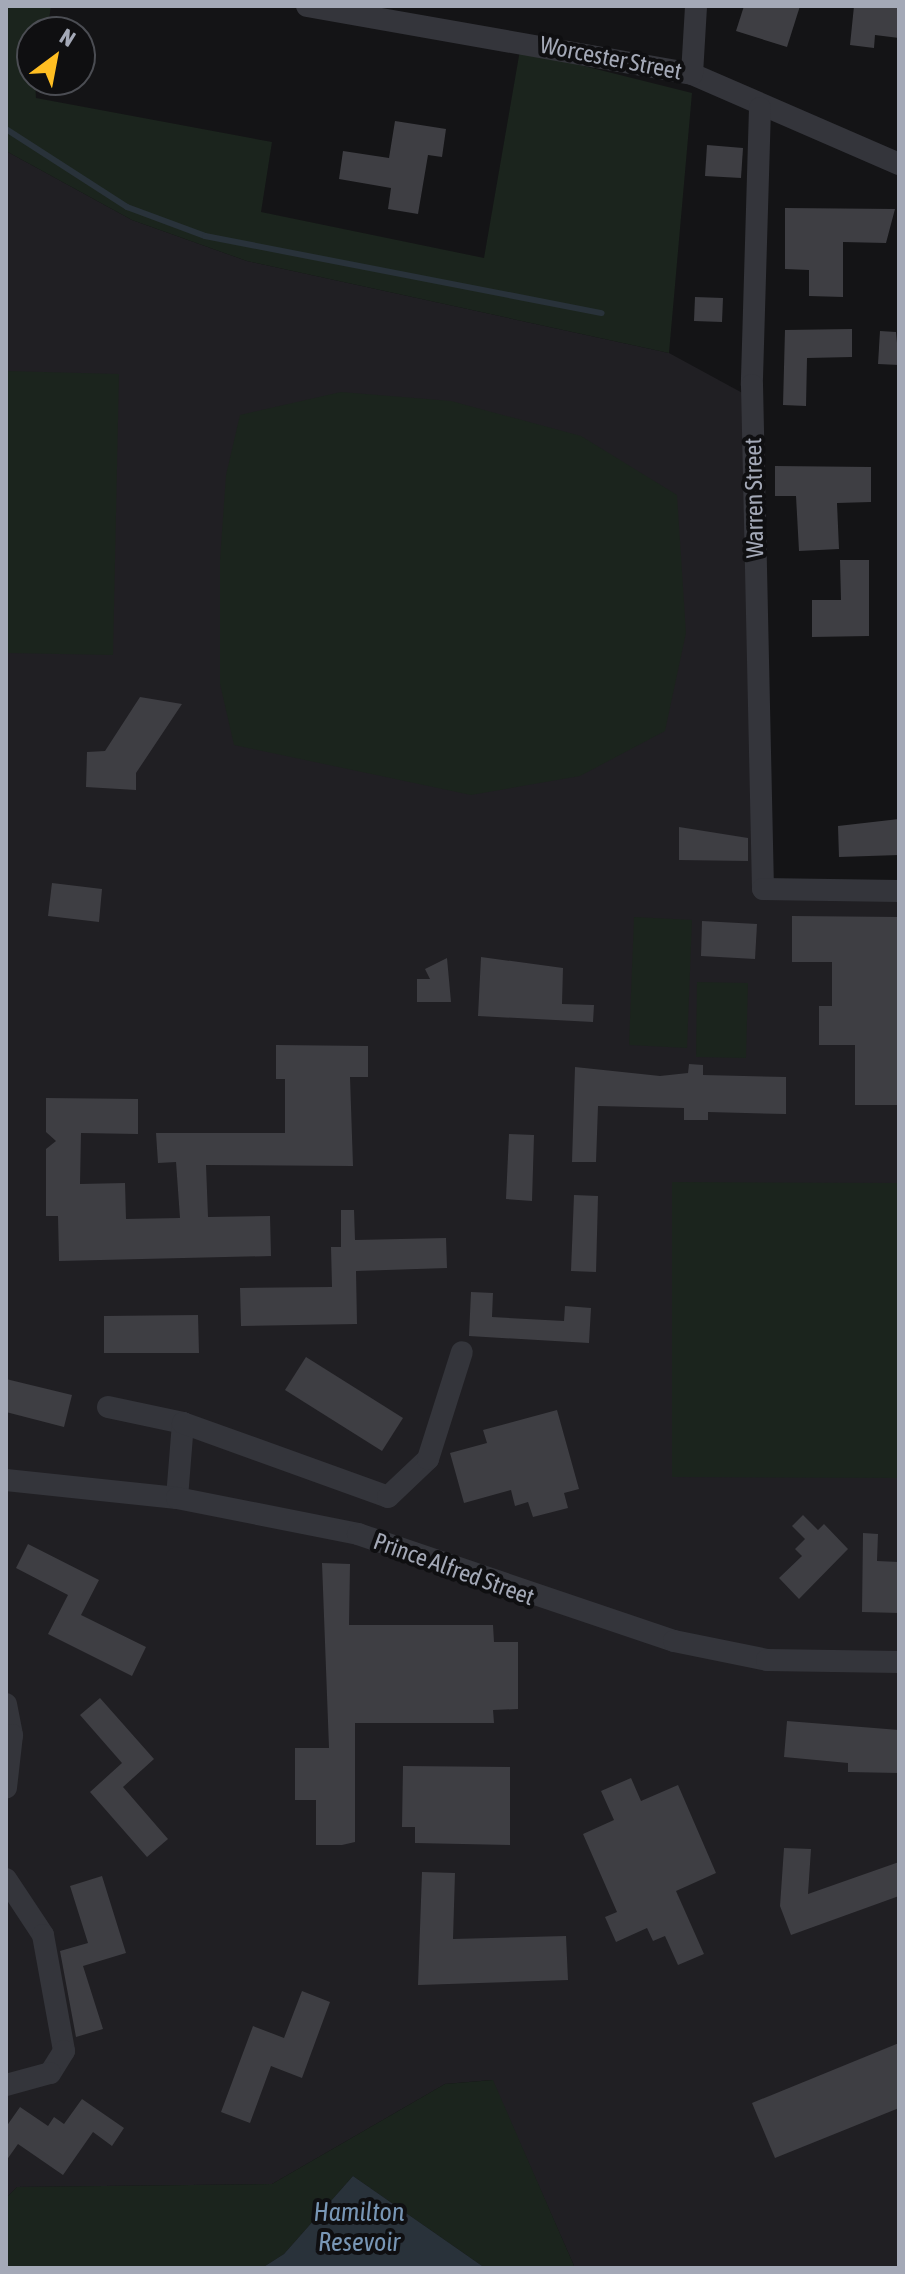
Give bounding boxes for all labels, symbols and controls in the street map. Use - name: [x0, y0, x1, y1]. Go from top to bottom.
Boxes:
- north arrow: [16, 16, 96, 96]
- text: N: [55, 23, 80, 52]
- street label: Worcester Street: [538, 30, 684, 86]
- street label: Warren Street: [739, 438, 769, 558]
- street label: Prince Alfred Street: [370, 1527, 538, 1611]
- water label: Hamilton Resevoir: [314, 2197, 404, 2258]

